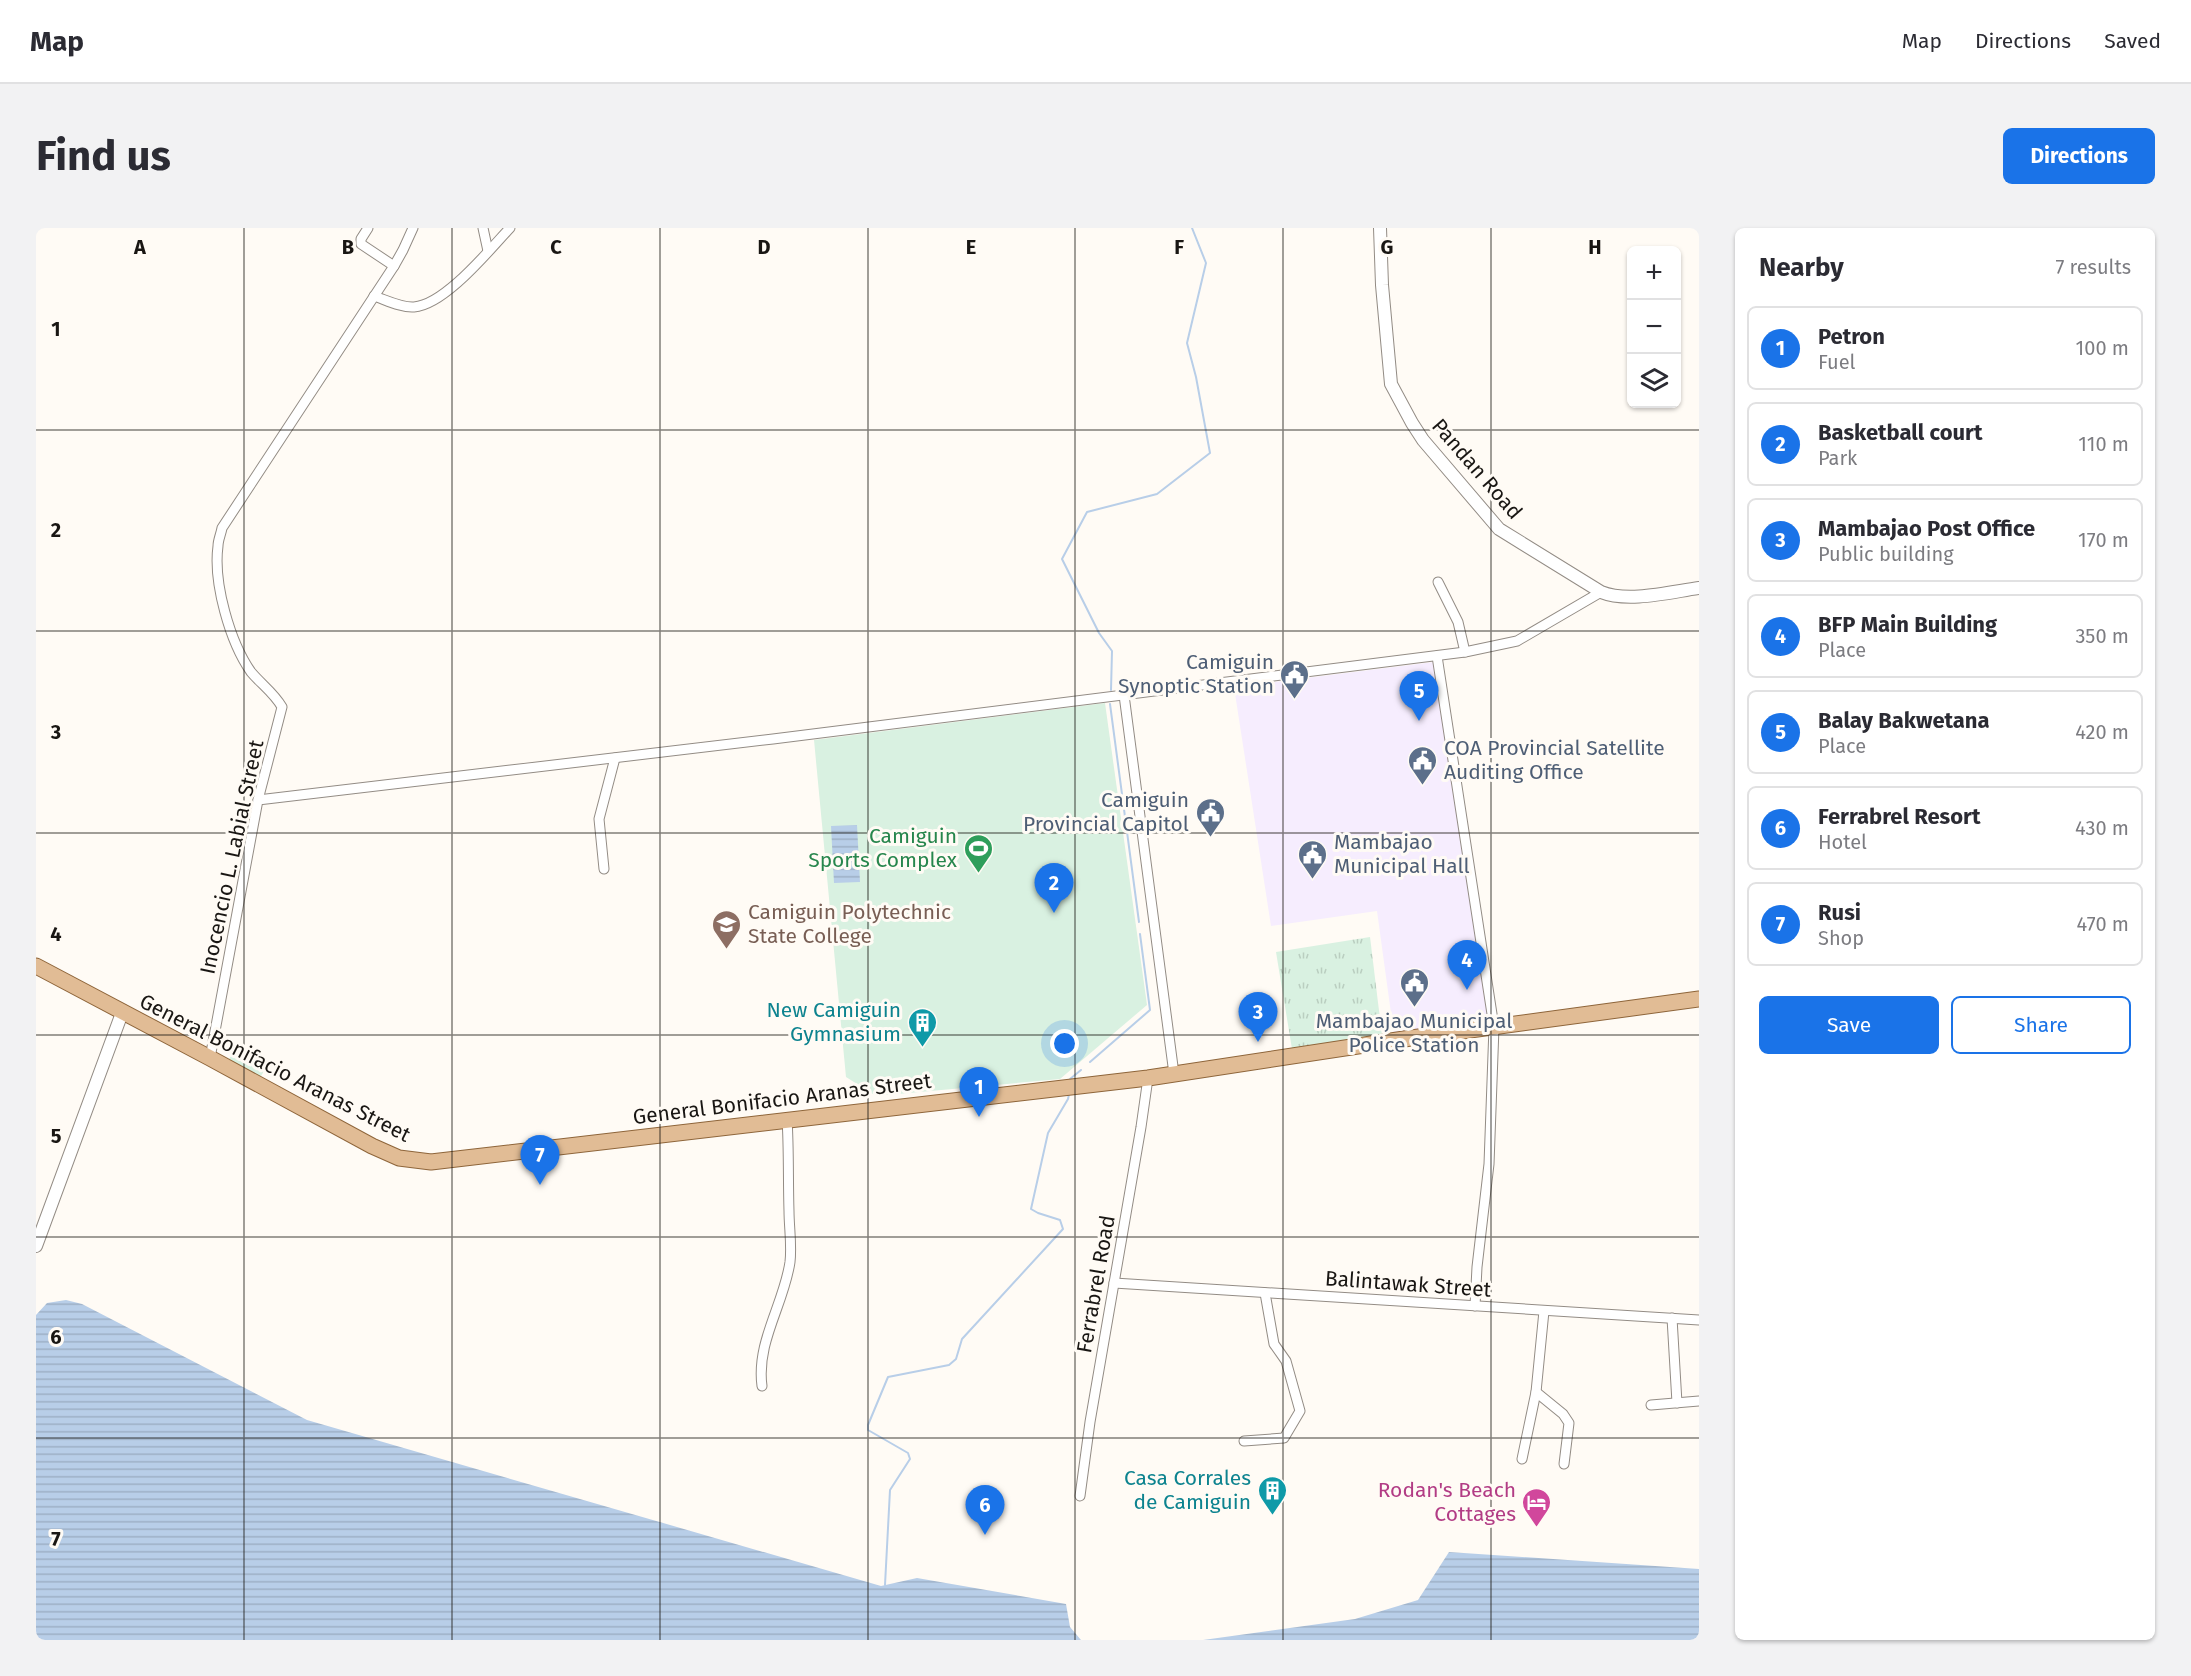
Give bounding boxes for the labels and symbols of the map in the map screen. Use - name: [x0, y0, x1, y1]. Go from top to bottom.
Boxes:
- text: A: [133, 235, 147, 259]
- text: B: [342, 235, 354, 259]
- text: C: [550, 235, 562, 259]
- text: D: [757, 235, 771, 259]
- text: E: [966, 235, 976, 259]
- text: F: [1174, 235, 1184, 259]
- text: G: [1381, 235, 1393, 259]
- text: H: [1588, 235, 1602, 259]
- text: 1: [51, 317, 61, 341]
- street label: Pandan Road: [1426, 413, 1528, 525]
- text: 2: [51, 518, 61, 542]
- place label: Camiguin Synoptic Station: [1118, 649, 1274, 699]
- public building icon: Camiguin Synoptic Station: [1279, 658, 1311, 700]
- pin: 5: [1400, 672, 1438, 721]
- text: 3: [50, 720, 61, 744]
- place label: COA Provincial Satellite Auditing Office: [1444, 735, 1665, 785]
- street label: Inocencio L. Labial Street: [194, 737, 270, 977]
- public building icon: COA Provincial Satellite Auditing Office: [1407, 744, 1439, 786]
- place label: Camiguin Provincial Capitol: [1023, 787, 1189, 837]
- public building icon: Camiguin Provincial Capitol: [1194, 796, 1226, 838]
- place label: Camiguin Sports Complex: [808, 823, 958, 873]
- place label: Mambajao Municipal Hall: [1334, 829, 1470, 879]
- sports icon: Camiguin Sports Complex: [962, 832, 994, 874]
- public building icon: Mambajao Municipal Hall: [1297, 838, 1329, 880]
- pin: 2: [1034, 864, 1074, 913]
- place label: Camiguin Polytechnic State College: [748, 899, 951, 949]
- school or university icon: Camiguin Polytechnic State College: [711, 908, 743, 950]
- text: 4: [50, 922, 62, 946]
- pin: 4: [1448, 940, 1486, 990]
- public building icon: Mambajao Municipal Police Station: [1398, 966, 1430, 1008]
- street label: General Bonifacio Aranas Street: [135, 988, 415, 1148]
- pin: 3: [1238, 992, 1278, 1042]
- place label: New Camiguin Gymnasium: [767, 997, 901, 1047]
- building icon: New Camiguin Gymnasium: [906, 1006, 938, 1048]
- place label: Mambajao Municipal Police Station: [1316, 1008, 1512, 1058]
- your location: [1050, 1029, 1079, 1058]
- street label: General Bonifacio Aranas Street: [631, 1068, 933, 1130]
- pin: 1: [960, 1068, 998, 1117]
- text: 5: [51, 1124, 62, 1148]
- pin: 7: [520, 1136, 560, 1185]
- street label: Ferrabrel Road: [1071, 1213, 1121, 1355]
- street label: Balintawak Street: [1324, 1265, 1492, 1303]
- text: 6: [50, 1325, 62, 1349]
- place label: Casa Corrales de Camiguin: [1124, 1465, 1251, 1515]
- building icon: Casa Corrales de Camiguin: [1256, 1474, 1288, 1516]
- place label: Rodan's Beach Cottages: [1378, 1477, 1516, 1527]
- pin: 6: [966, 1486, 1004, 1535]
- hotel icon: Rodan's Beach Cottages: [1521, 1486, 1553, 1528]
- text: 7: [51, 1527, 61, 1551]

